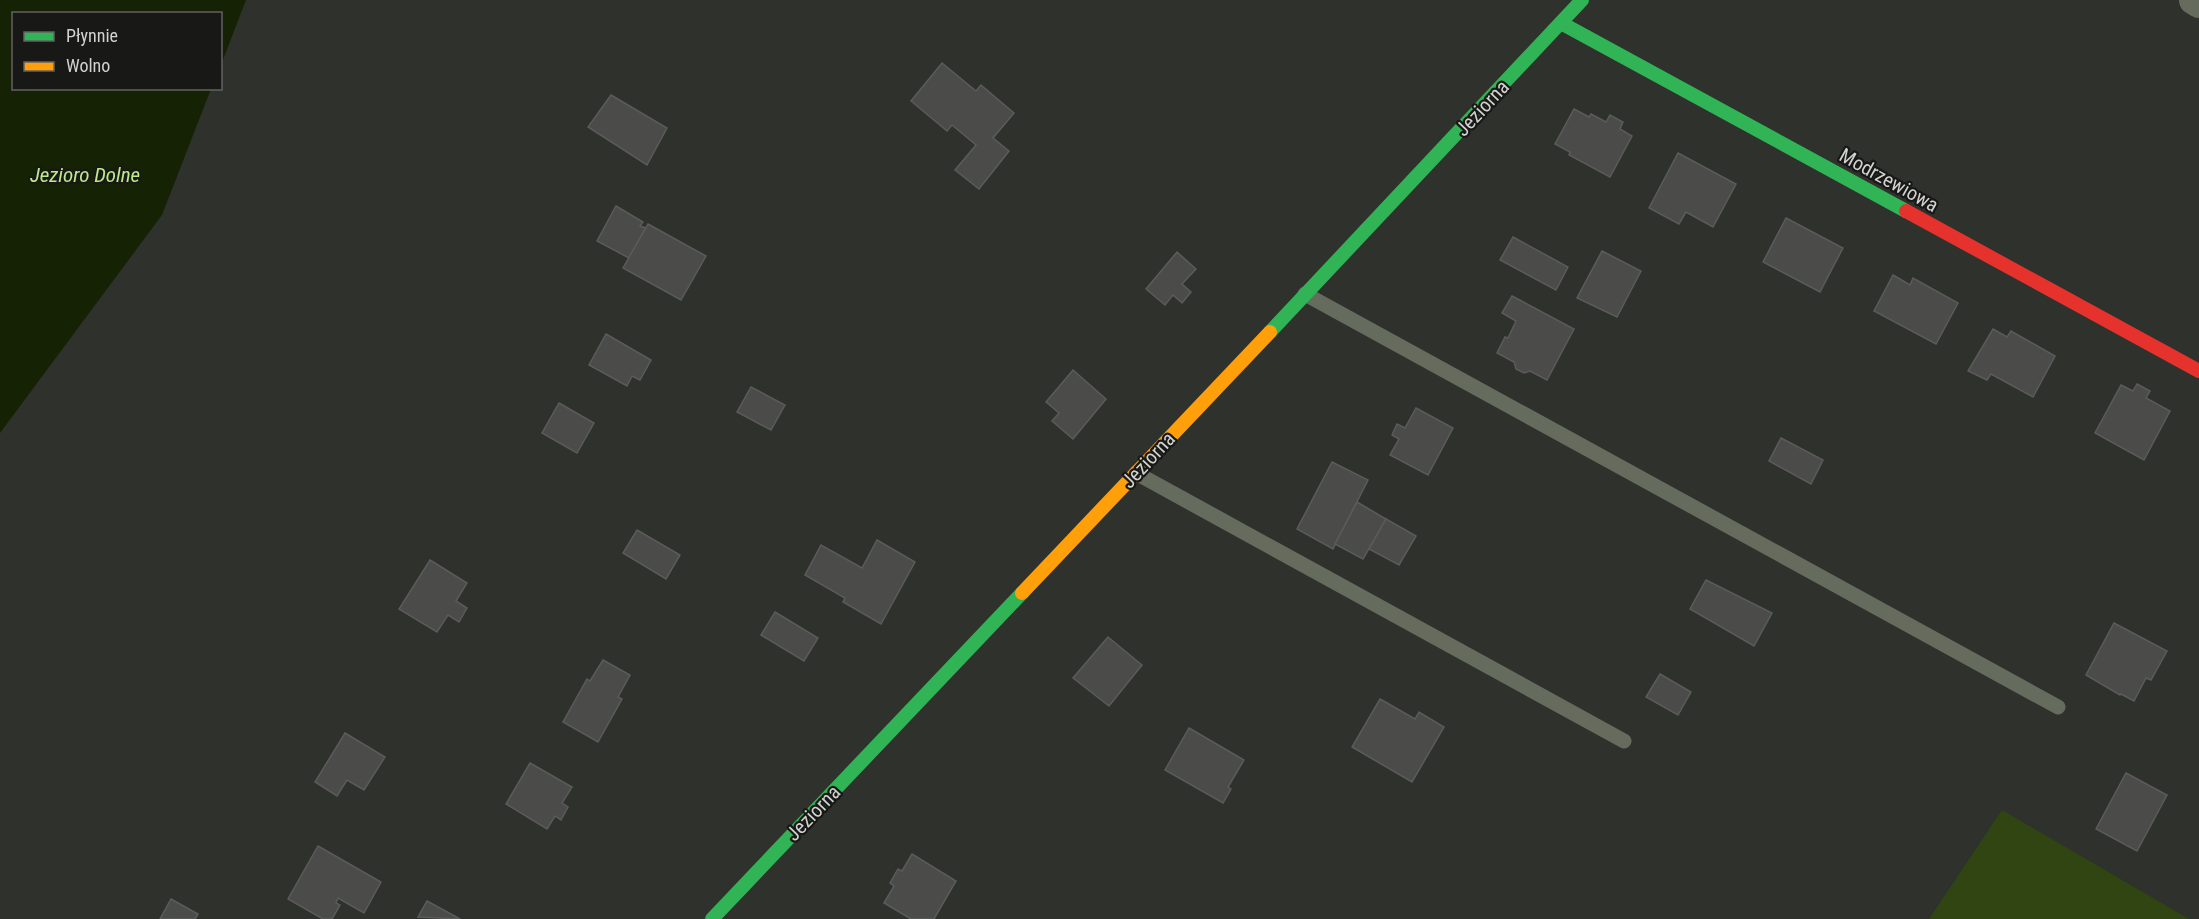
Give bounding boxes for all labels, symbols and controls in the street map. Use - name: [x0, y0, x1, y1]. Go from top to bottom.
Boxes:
- legend: [12, 12, 222, 90]
- text: Płynnie: [66, 25, 118, 46]
- text: Wolno: [66, 55, 110, 76]
- street label: Jeziorna: [1450, 75, 1514, 141]
- street label: Modrzewiowa: [1835, 143, 1943, 217]
- water label: Jezioro Dolne: [30, 163, 140, 187]
- street label: Jeziorna: [1116, 427, 1180, 493]
- street label: Jeziorna: [781, 780, 845, 846]

